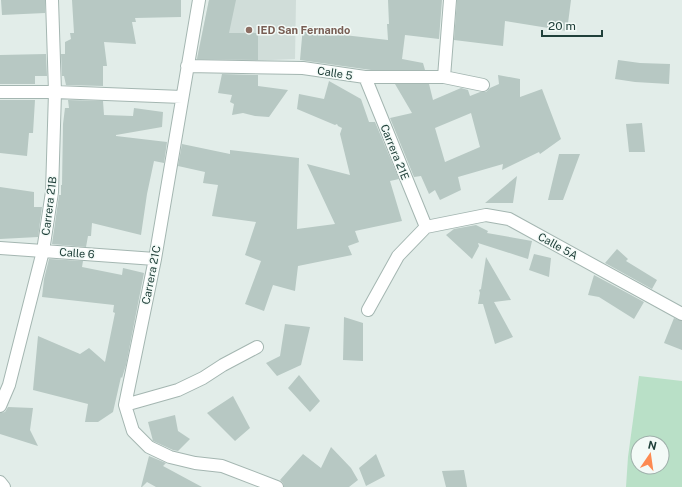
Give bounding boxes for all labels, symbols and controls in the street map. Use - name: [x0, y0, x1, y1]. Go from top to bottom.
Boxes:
- scale bar: [542, 12, 602, 38]
- text: 20 m: [548, 19, 576, 33]
- place label: IED San Fernando: [257, 24, 350, 36]
- marker: IED San Fernando: [244, 25, 254, 35]
- street label: Calle 5: [316, 64, 354, 82]
- street label: Carrera 21E: [378, 122, 412, 182]
- street label: Carrera 21B: [39, 176, 59, 236]
- street label: Calle 5A: [536, 230, 580, 262]
- street label: Carrera 21C: [139, 245, 163, 305]
- street label: Calle 6: [59, 246, 95, 260]
- north arrow: [630, 435, 670, 475]
- text: N: [647, 438, 658, 452]

